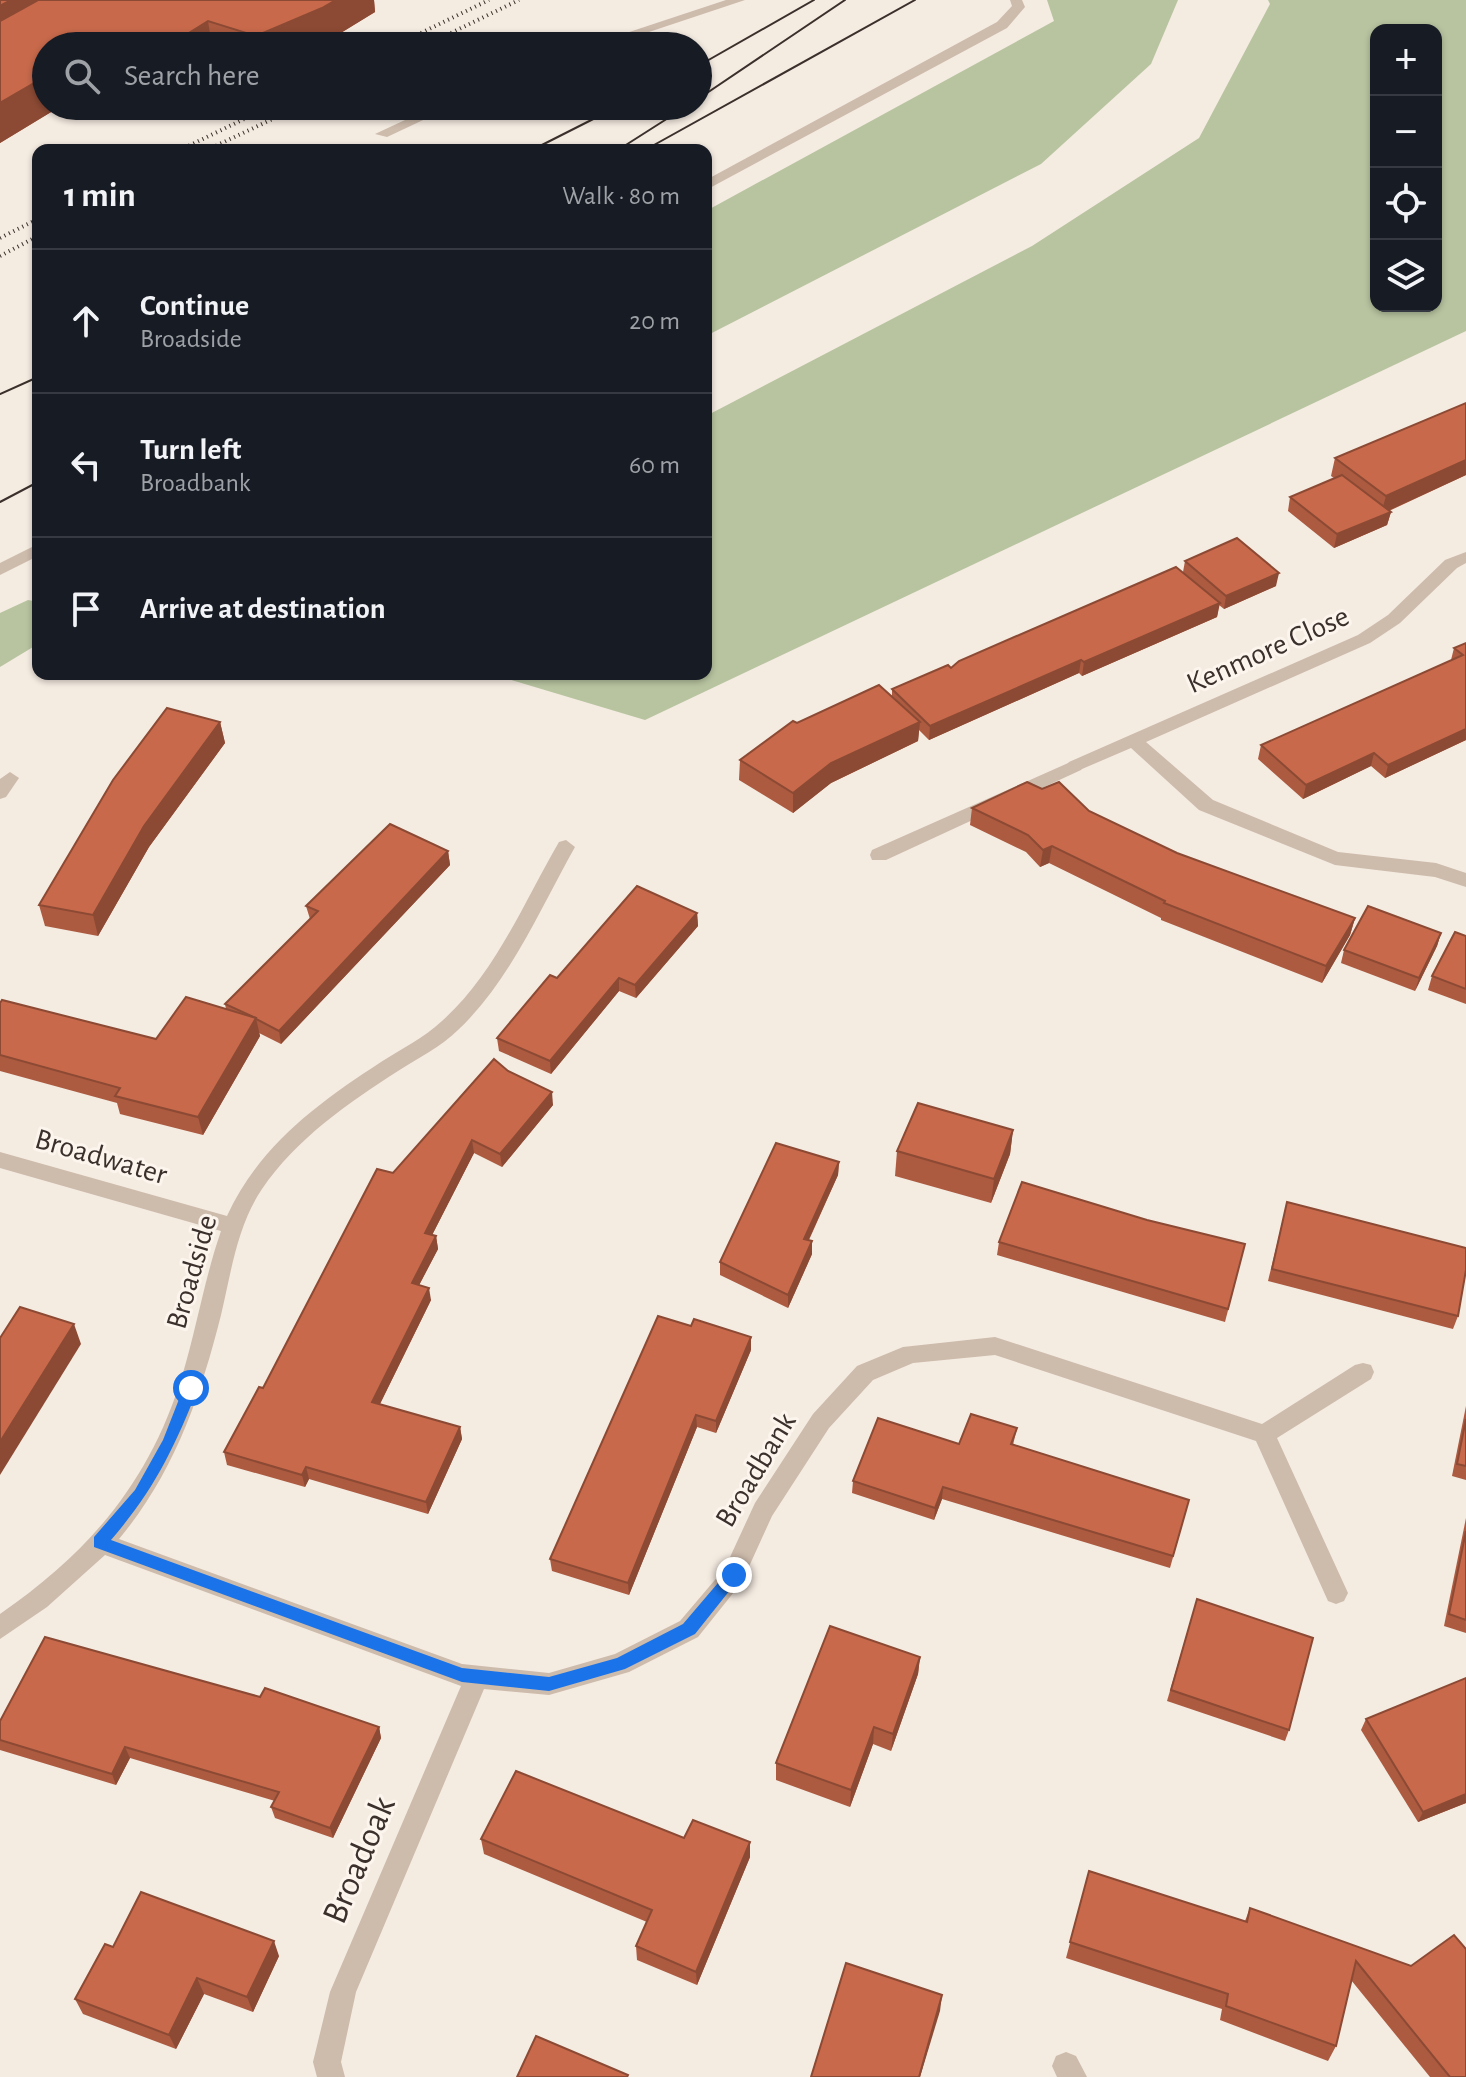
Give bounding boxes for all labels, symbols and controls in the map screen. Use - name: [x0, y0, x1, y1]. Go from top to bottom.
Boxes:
- map controls: [1370, 24, 1442, 312]
- button: +: [1370, 24, 1442, 96]
- search box: [32, 32, 712, 120]
- icon: search: [60, 54, 104, 98]
- text: Search here: [124, 61, 260, 91]
- button: −: [1370, 96, 1442, 168]
- button: locate: [1370, 168, 1442, 240]
- text: 1 min: [64, 179, 136, 213]
- text: Walk · 80 m: [562, 183, 680, 209]
- button: layers: [1370, 240, 1442, 312]
- text: Continue: [140, 291, 249, 321]
- icon: ahead: [64, 299, 108, 343]
- text: 20 m: [629, 308, 680, 334]
- text: Broadside: [140, 326, 242, 352]
- text: Turn left: [140, 435, 241, 465]
- icon: left: [64, 443, 108, 487]
- text: 60 m: [629, 452, 680, 478]
- text: Broadbank: [140, 470, 251, 496]
- icon: arrive: [64, 587, 108, 631]
- text: Arrive at destination: [140, 594, 386, 624]
- street label: Kenmore Close: [1182, 601, 1354, 699]
- street label: Broadwater: [32, 1124, 171, 1190]
- street label: Broadside: [161, 1211, 223, 1333]
- route start: [173, 1370, 209, 1406]
- street label: Broadbank: [710, 1407, 802, 1532]
- route end: [716, 1557, 752, 1593]
- street label: Broadoak: [316, 1791, 402, 1929]

